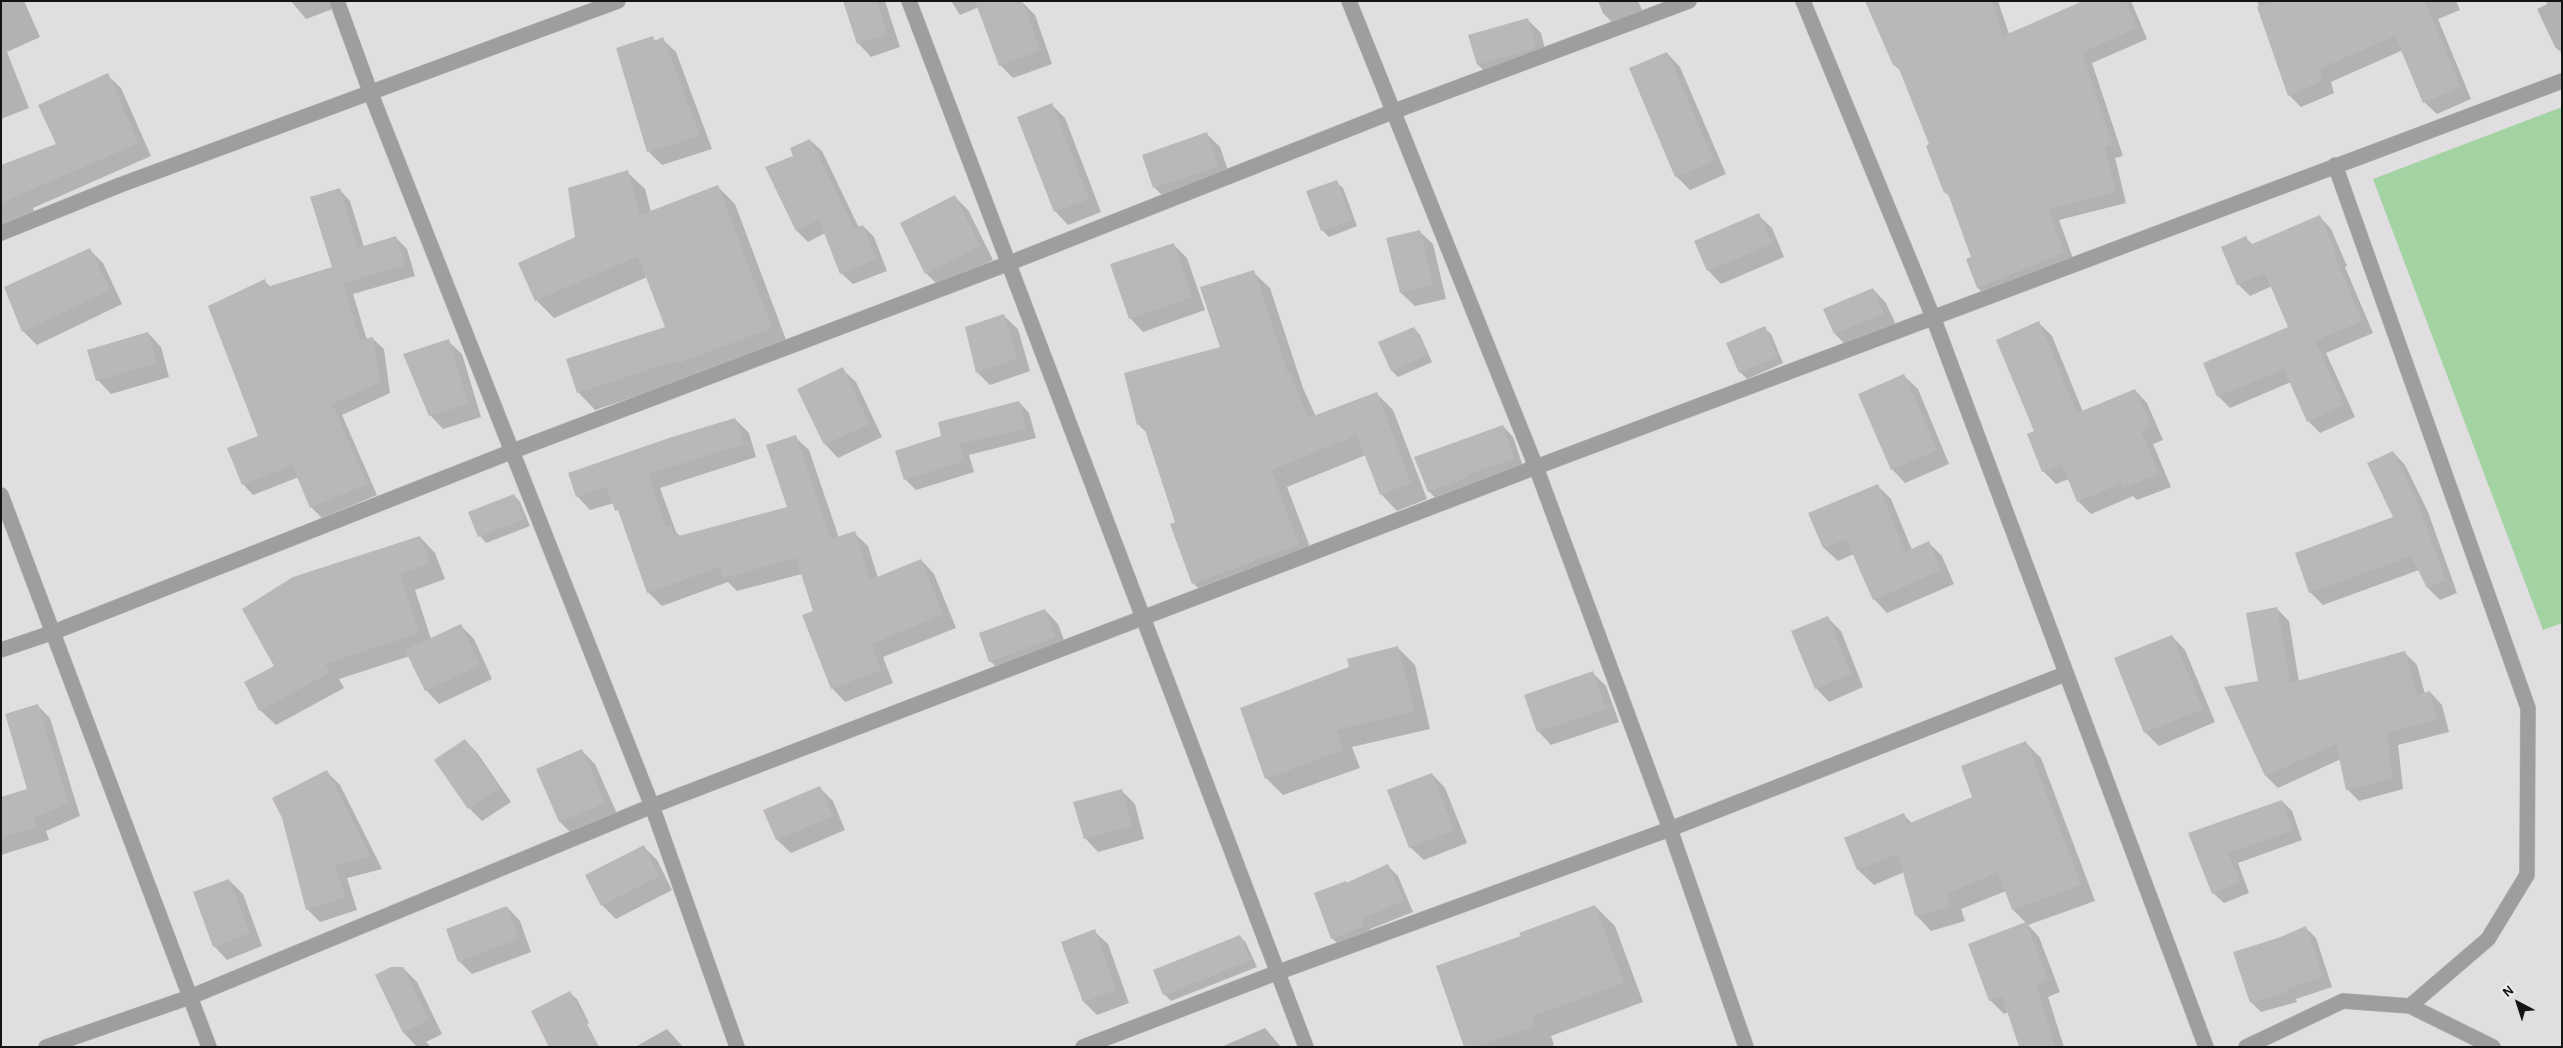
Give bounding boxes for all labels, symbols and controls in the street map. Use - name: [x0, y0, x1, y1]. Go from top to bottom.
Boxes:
- north arrow: [2493, 978, 2543, 1028]
- text: N: [2500, 983, 2517, 1000]

